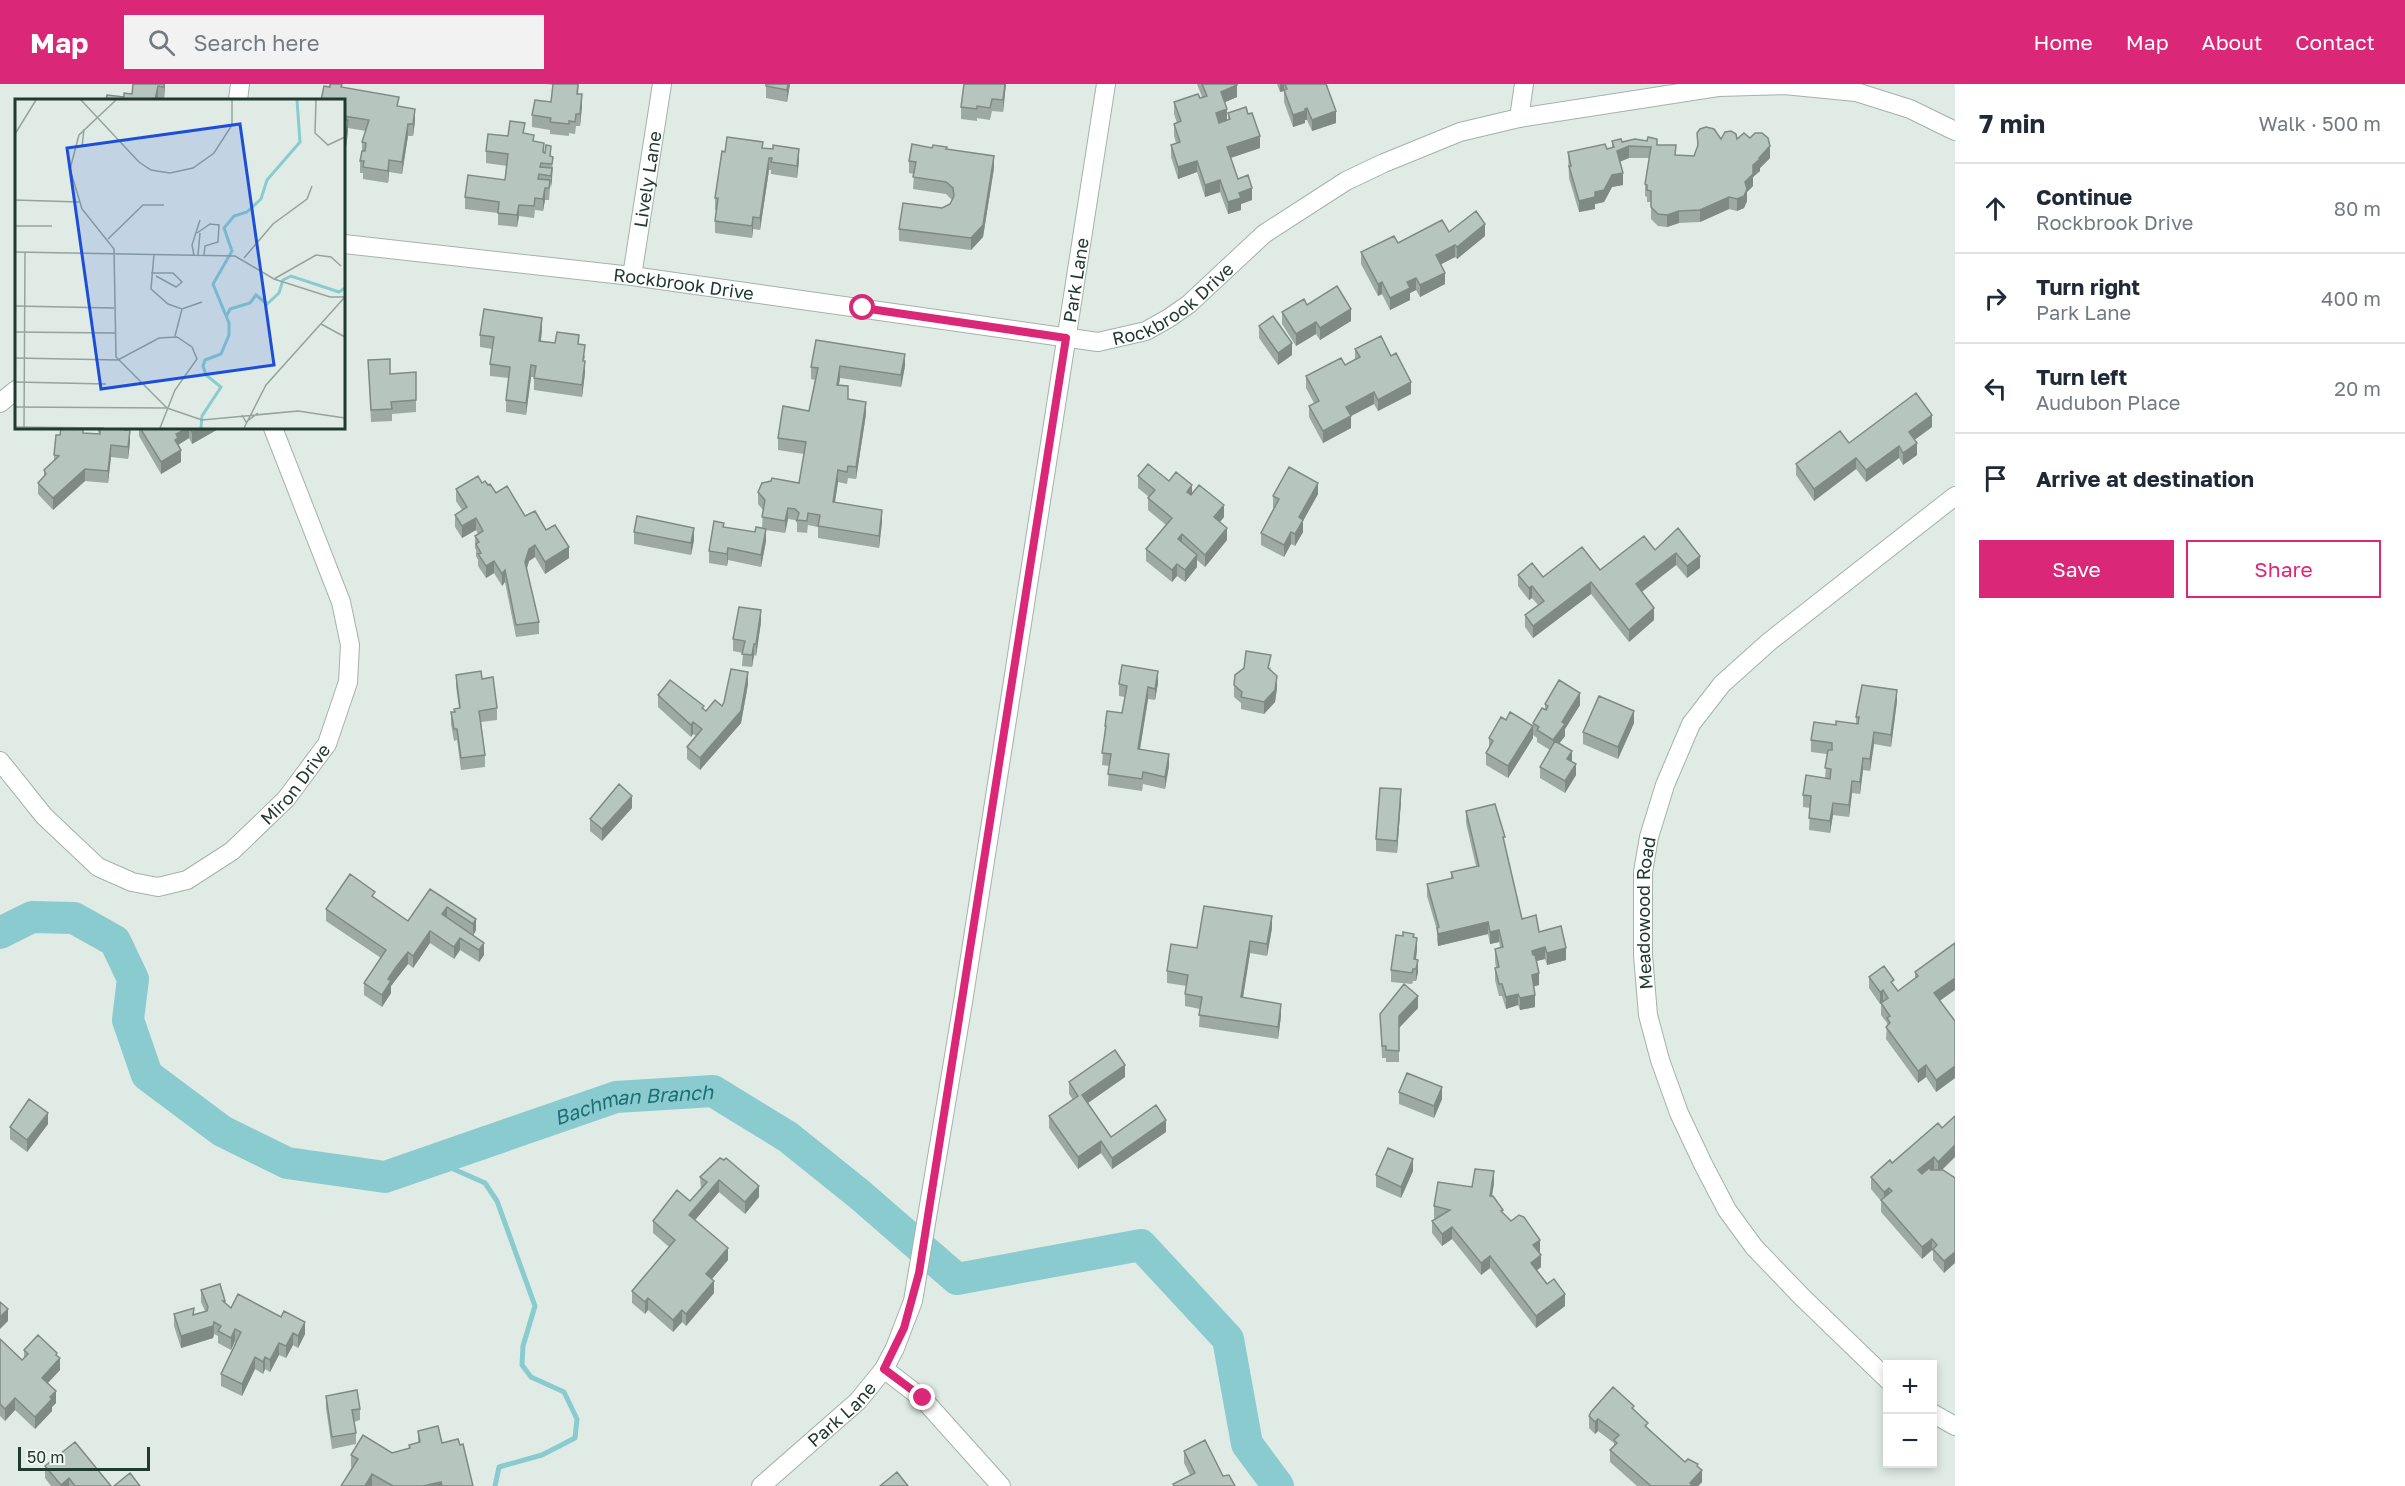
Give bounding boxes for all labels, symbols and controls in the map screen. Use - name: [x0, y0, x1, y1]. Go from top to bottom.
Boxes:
- search box: [124, 15, 544, 69]
- text: Map: [30, 26, 88, 59]
- icon: search: [145, 26, 178, 59]
- text: Search here: [193, 29, 319, 56]
- text: Home: [2033, 29, 2093, 55]
- text: Map: [2126, 29, 2169, 55]
- text: About: [2202, 29, 2262, 55]
- text: Contact: [2295, 29, 2375, 55]
- inset map: [15, 99, 345, 429]
- text: 7 min: [1979, 108, 2045, 139]
- text: Walk · 500 m: [2259, 111, 2381, 135]
- street label: Lively Lane: [629, 129, 666, 229]
- text: Continue: [2036, 183, 2132, 210]
- icon: ahead: [1979, 192, 2012, 225]
- text: 80 m: [2334, 196, 2381, 220]
- text: Rockbrook Drive: [2036, 210, 2193, 234]
- street label: Park Lane: [1058, 236, 1093, 324]
- street label: Rockbrook Drive: [1110, 257, 1238, 349]
- street label: Rockbrook Drive: [612, 263, 755, 304]
- text: Turn right: [2036, 273, 2140, 300]
- icon: right: [1979, 282, 2012, 315]
- text: 400 m: [2321, 286, 2381, 310]
- route start: [849, 294, 875, 320]
- text: Park Lane: [2036, 300, 2131, 324]
- text: Turn left: [2036, 363, 2127, 390]
- icon: left: [1979, 372, 2012, 405]
- text: 20 m: [2334, 376, 2381, 400]
- text: Audubon Place: [2036, 390, 2180, 414]
- icon: arrive: [1979, 462, 2012, 495]
- text: Arrive at destination: [2036, 465, 2254, 492]
- button: Save: [1979, 540, 2174, 598]
- button: Share: [2186, 540, 2381, 598]
- street label: Miron Drive: [255, 739, 335, 829]
- street label: Meadowood Road: [1632, 835, 1660, 991]
- water label: Bachman Branch: [551, 1079, 714, 1130]
- map controls: [1883, 1360, 1937, 1468]
- button: +: [1883, 1360, 1937, 1414]
- street label: Park Lane: [803, 1377, 880, 1451]
- route end: [909, 1384, 935, 1410]
- button: −: [1883, 1414, 1937, 1468]
- scale bar: [18, 1444, 150, 1472]
- text: 50 m: [27, 1447, 64, 1467]

